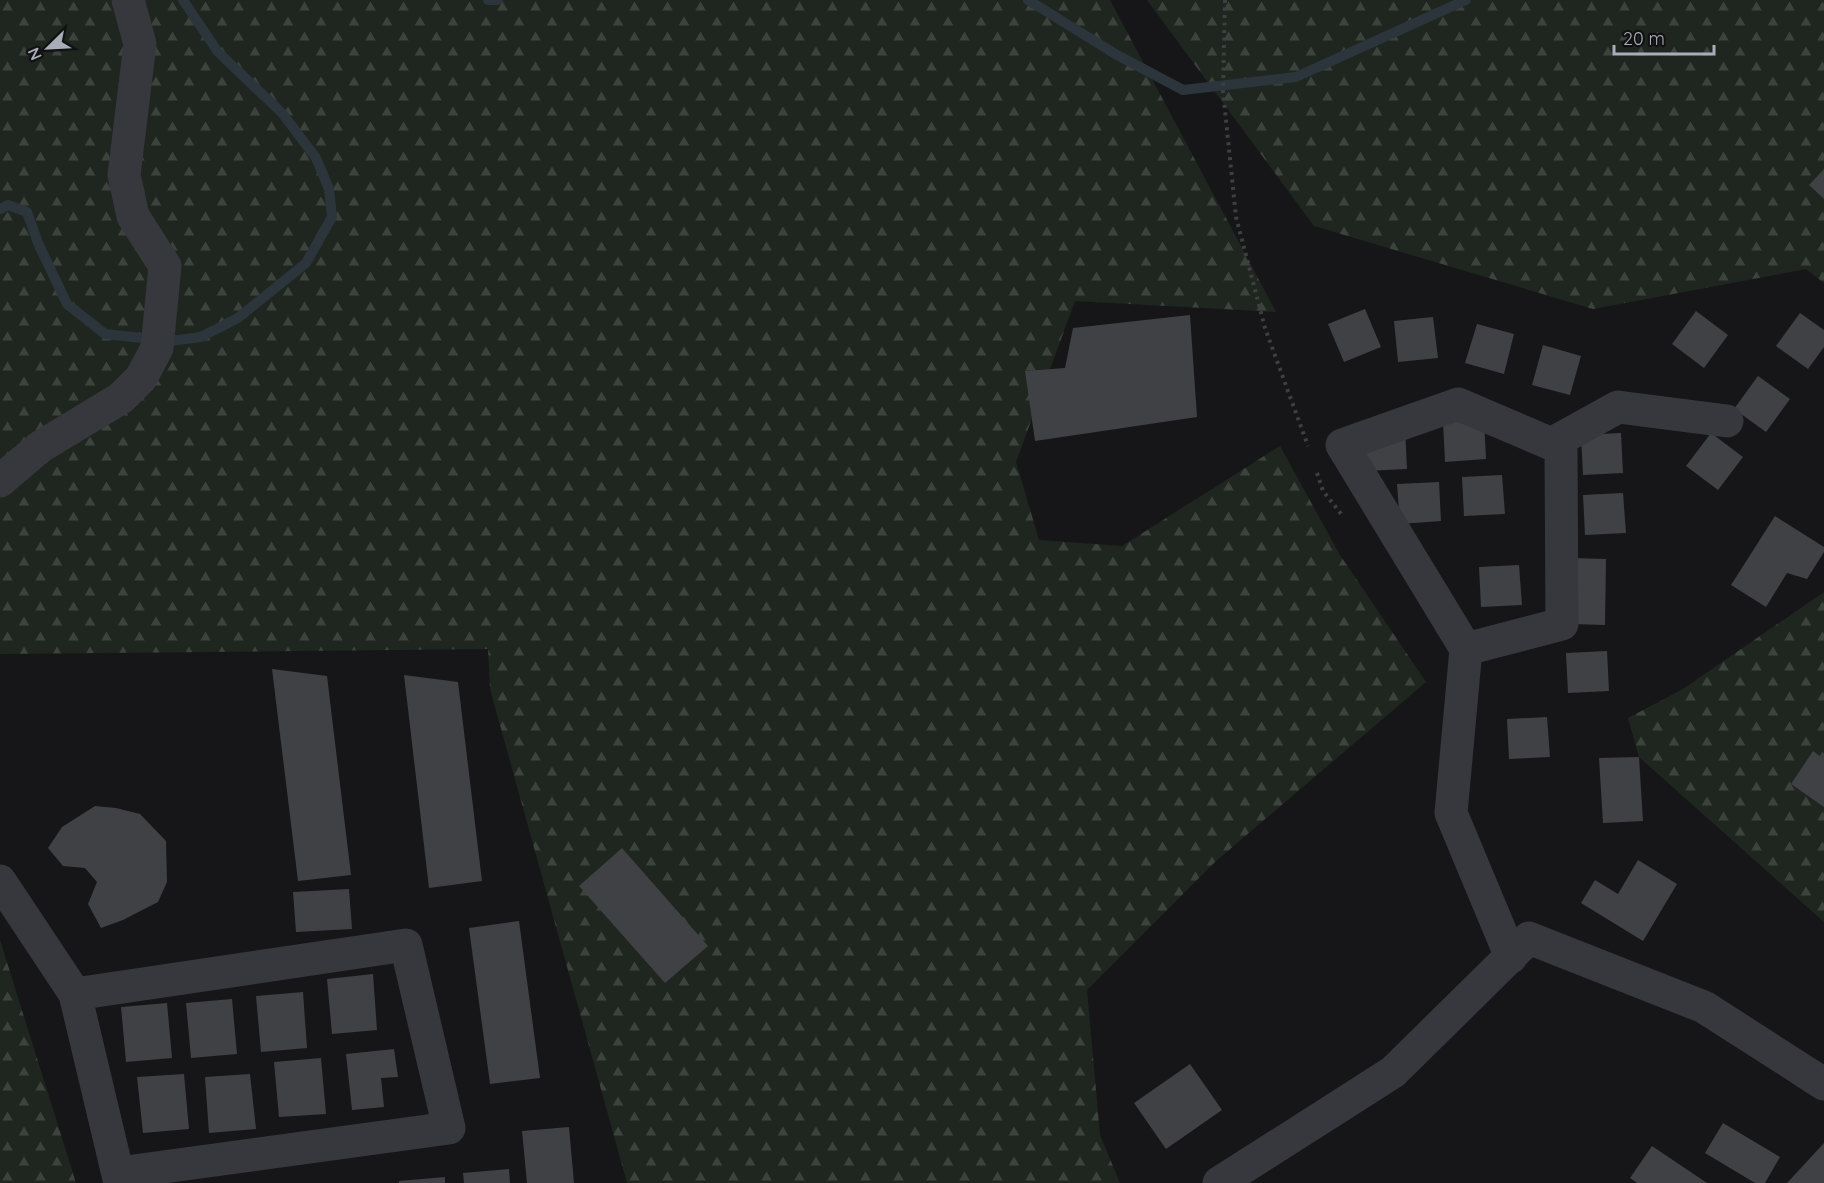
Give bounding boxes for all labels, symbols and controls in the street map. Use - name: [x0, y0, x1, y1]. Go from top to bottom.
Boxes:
- north arrow: [18, 18, 78, 78]
- scale bar: [1614, 18, 1714, 56]
- text: 20 m: [1623, 27, 1665, 50]
- text: N: [23, 45, 46, 64]

